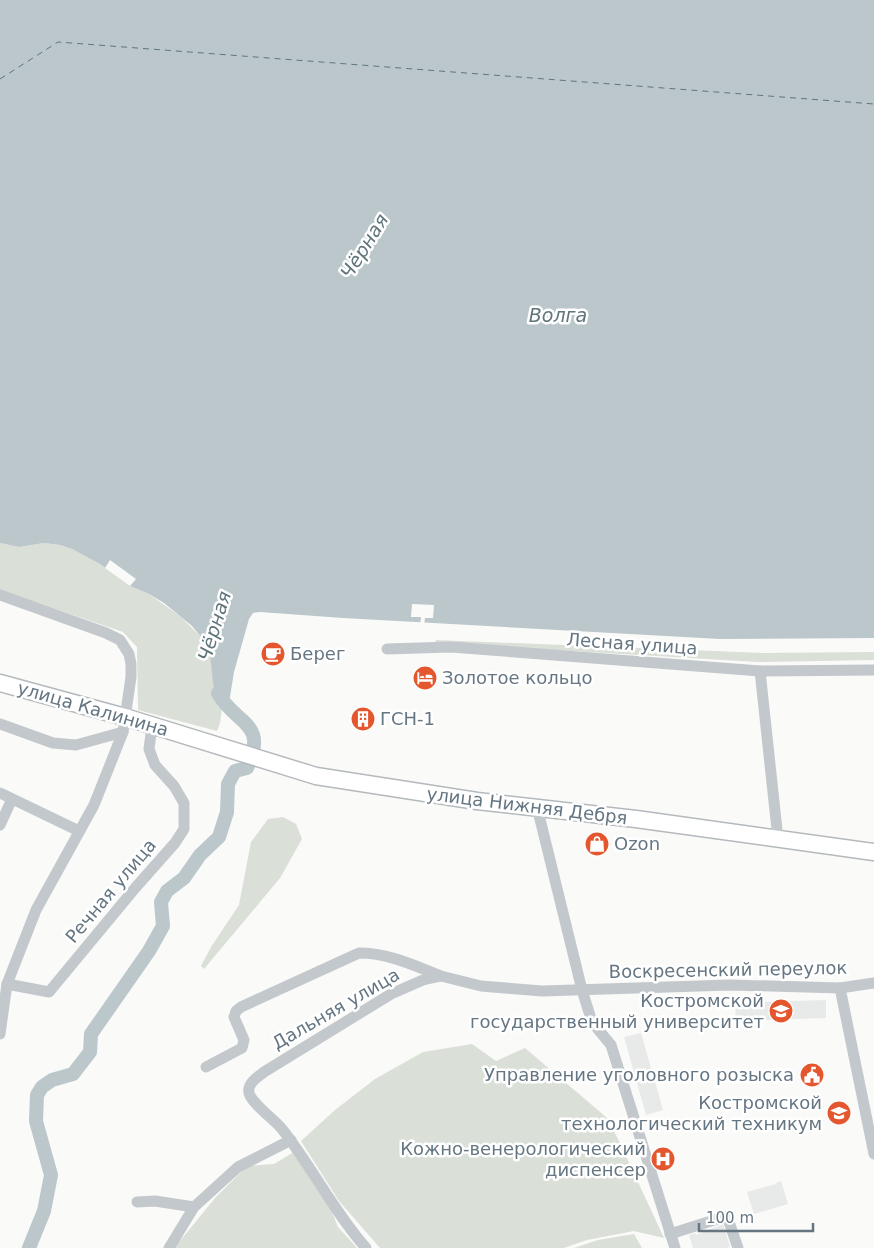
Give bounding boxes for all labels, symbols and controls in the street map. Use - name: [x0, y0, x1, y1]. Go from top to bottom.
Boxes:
- water label: Чёрная: [336, 210, 392, 282]
- water label: Волга: [529, 304, 587, 326]
- water label: Чёрная: [193, 588, 235, 664]
- street label: Лесная улица: [566, 628, 698, 659]
- cafe icon: Берег: [260, 641, 286, 667]
- place label: Берег: [290, 643, 345, 664]
- hotel icon: Золотое кольцо: [412, 665, 438, 691]
- place label: Золотое кольцо: [442, 667, 593, 688]
- street label: улица Калинина: [15, 677, 171, 740]
- building icon: ГСН-1: [350, 706, 376, 732]
- place label: ГСН-1: [380, 708, 435, 729]
- street label: улица Нижняя Дебря: [426, 783, 629, 828]
- shop icon: Ozon: [584, 831, 610, 857]
- place label: Ozon: [614, 833, 660, 854]
- street label: Речная улица: [61, 834, 160, 947]
- street label: Воскресенский переулок: [609, 957, 848, 982]
- street label: Дальняя улица: [268, 964, 403, 1054]
- place label: Костромской государственный университет: [470, 990, 764, 1032]
- school or university icon: Костромской государственный университет: [768, 998, 794, 1024]
- public building icon: Управление уголовного розыска: [799, 1062, 825, 1088]
- place label: Управление уголовного розыска: [484, 1064, 794, 1085]
- place label: Костромской технологический техникум: [561, 1092, 822, 1134]
- school or university icon: Костромской технологический техникум: [826, 1100, 852, 1126]
- place label: Кожно-венерологический диспенсер: [400, 1138, 646, 1180]
- hospital icon: Кожно-венерологический диспенсер: [650, 1146, 676, 1172]
- scale bar: [699, 1200, 813, 1232]
- text: 100 m: [706, 1209, 754, 1227]

